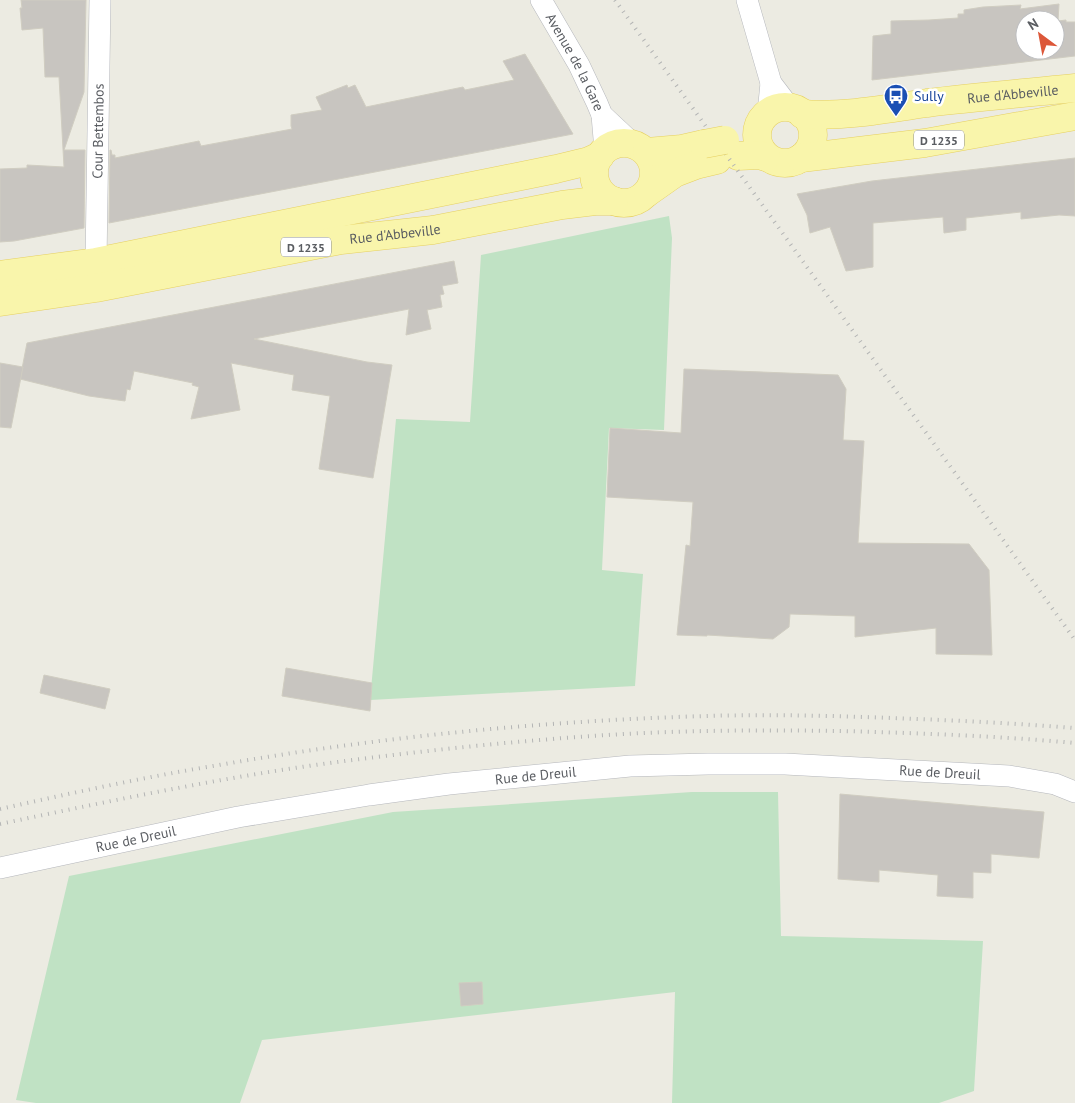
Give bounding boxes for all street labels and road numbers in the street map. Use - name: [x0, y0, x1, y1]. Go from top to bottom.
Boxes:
- street label: Avenue de la Gare: [542, 10, 608, 114]
- street label: Rue d'Abbeville: [966, 81, 1059, 107]
- street label: Cour Bettembos: [88, 83, 108, 179]
- road number: D 1235: [914, 130, 964, 150]
- street label: Rue d'Abbeville: [349, 220, 442, 248]
- road number: D 1235: [281, 238, 331, 256]
- street label: Rue de Dreuil: [899, 761, 981, 783]
- street label: Rue de Dreuil: [494, 762, 577, 788]
- street label: Rue de Dreuil: [94, 822, 178, 856]

